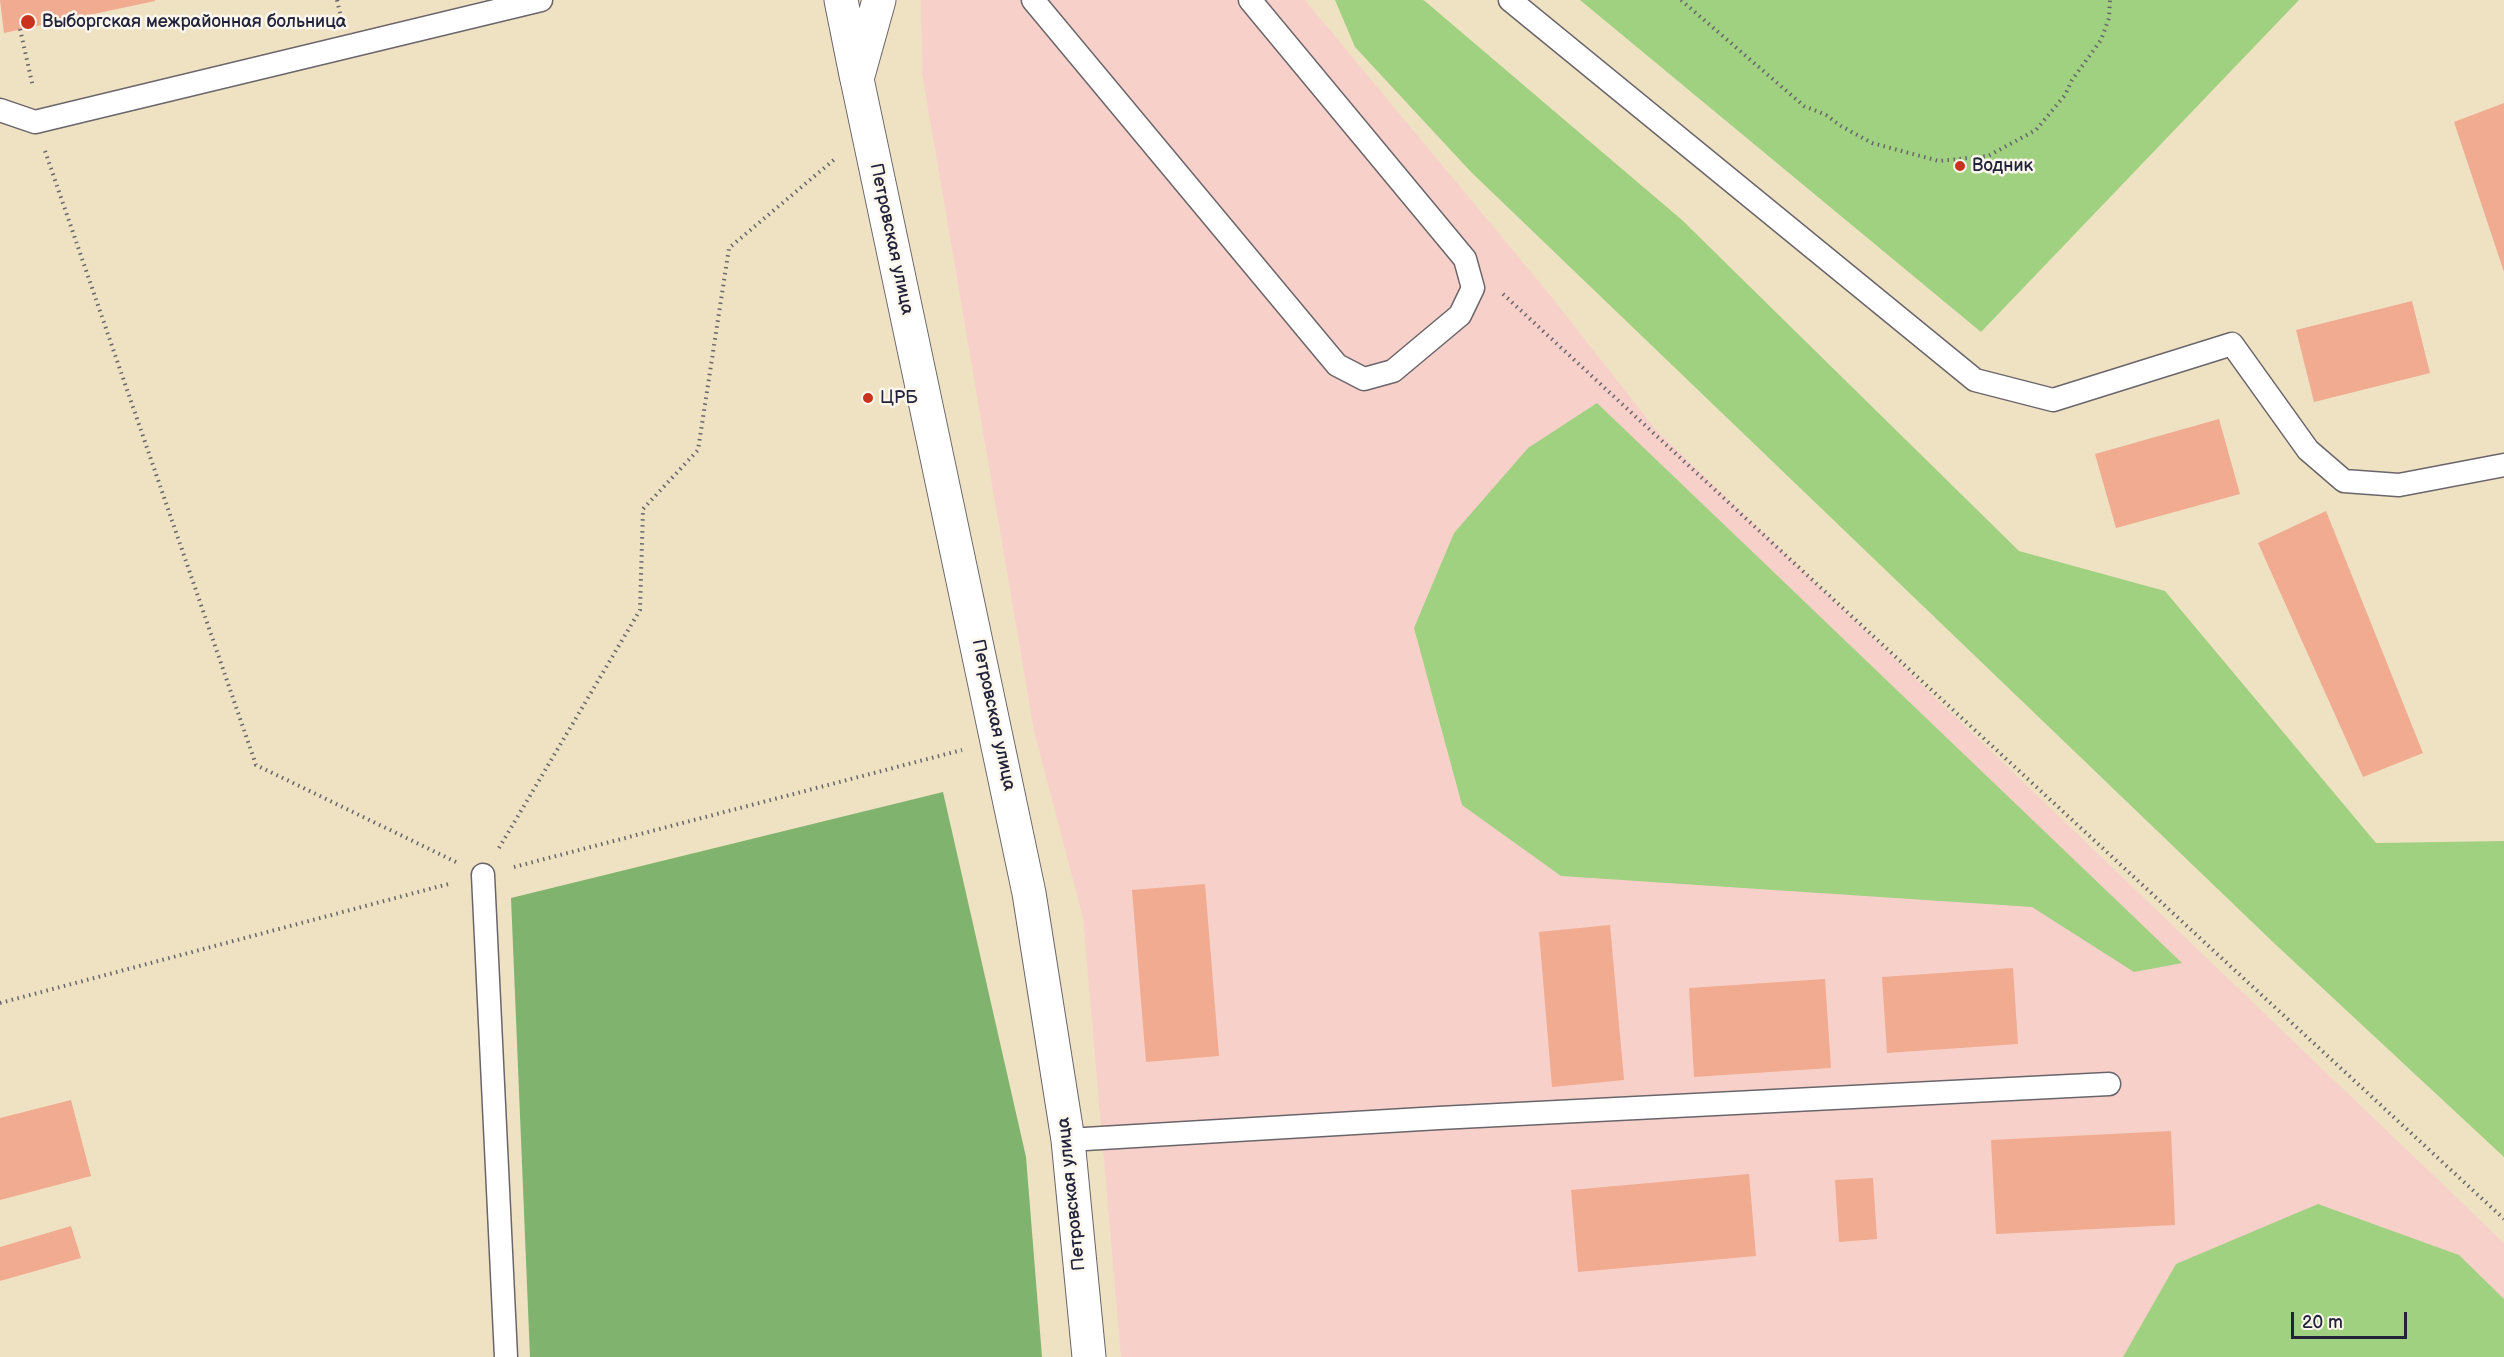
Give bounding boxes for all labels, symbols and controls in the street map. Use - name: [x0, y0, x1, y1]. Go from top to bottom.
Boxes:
- place label: Выборгская межрайонная больница: [42, 11, 346, 33]
- marker: Выборгская межрайонная больница: [19, 13, 37, 31]
- place label: Водник: [1972, 155, 2033, 177]
- marker: Водник: [1953, 159, 1967, 173]
- street label: Петровская улица: [864, 161, 918, 317]
- place label: ЦРБ: [880, 387, 918, 409]
- marker: ЦРБ: [861, 391, 875, 405]
- street label: Петровская улица: [966, 637, 1020, 793]
- street label: Петровская улица: [1053, 1116, 1091, 1272]
- scale bar: [2294, 1300, 2410, 1338]
- text: 20 m: [2302, 1312, 2343, 1333]

